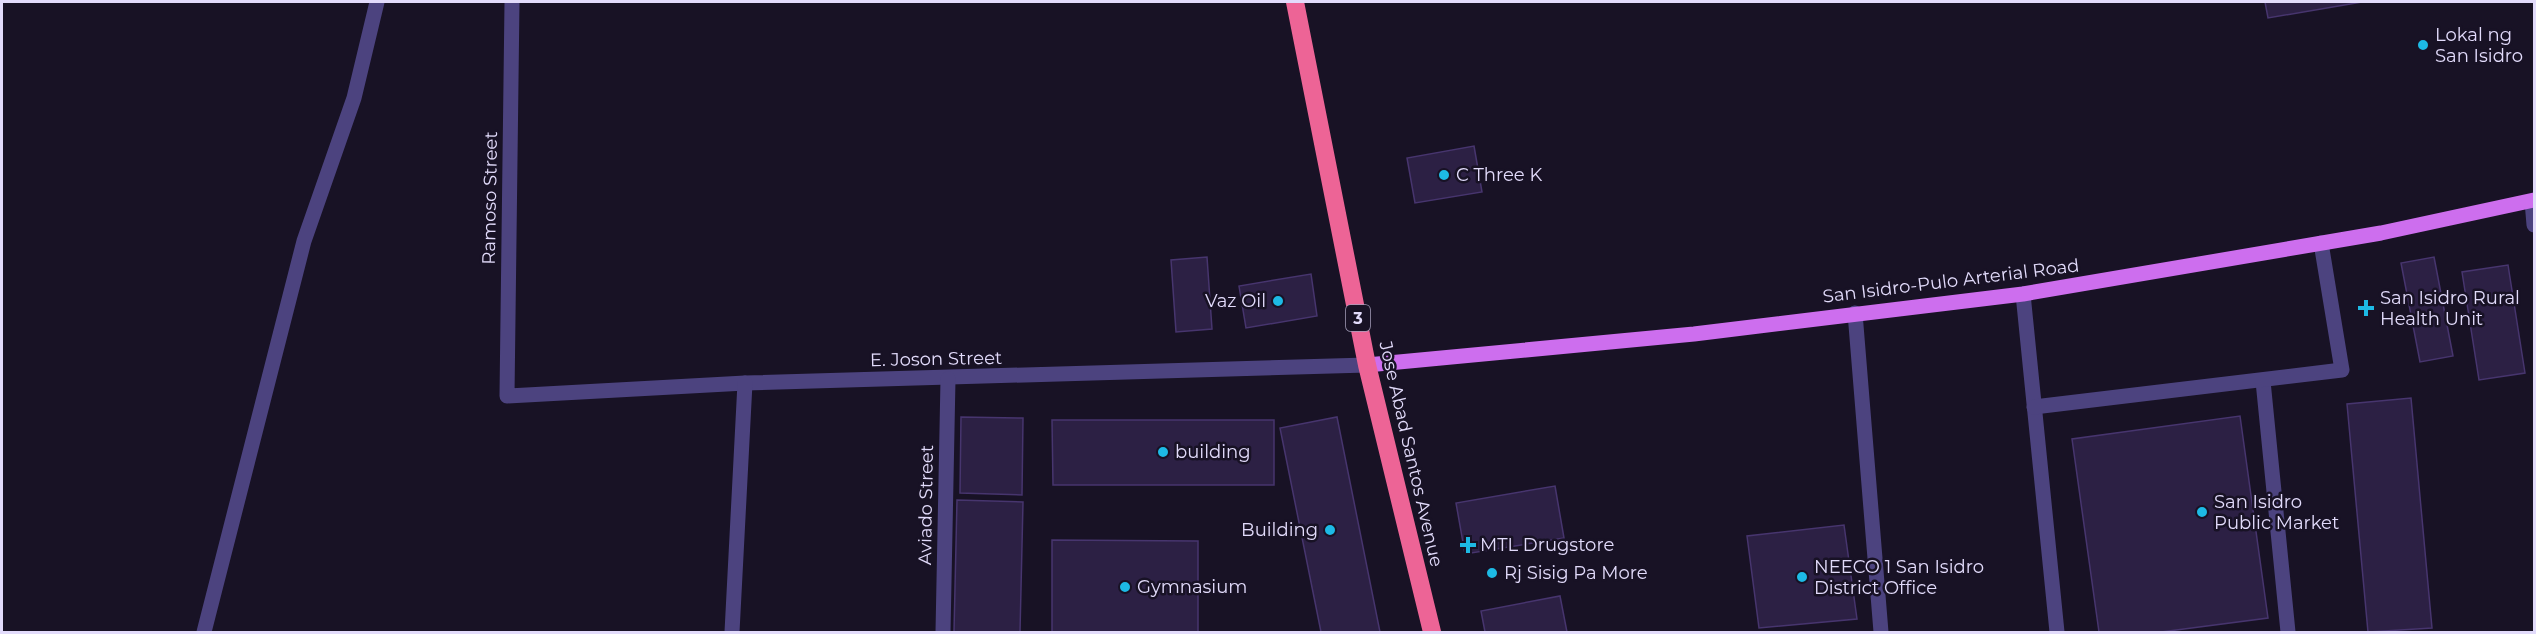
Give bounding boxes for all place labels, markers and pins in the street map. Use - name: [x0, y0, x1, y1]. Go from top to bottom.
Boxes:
- place label: Lokal ng San Isidro: [2435, 24, 2523, 67]
- marker: Lokal ng San Isidro: [2416, 38, 2430, 52]
- place label: C Three K: [1456, 164, 1542, 186]
- marker: C Three K: [1437, 168, 1451, 182]
- place label: San Isidro Rural Health Unit: [2380, 287, 2520, 330]
- place label: Vaz Oil: [1205, 290, 1266, 312]
- marker: Vaz Oil: [1271, 294, 1285, 308]
- marker: San Isidro Rural Health Unit: [2357, 299, 2375, 317]
- place label: building: [1175, 441, 1251, 463]
- marker: building: [1156, 445, 1170, 459]
- place label: San Isidro Public Market: [2214, 491, 2339, 534]
- marker: San Isidro Public Market: [2195, 505, 2209, 519]
- place label: Building: [1241, 519, 1318, 541]
- marker: Building: [1323, 523, 1337, 537]
- place label: MTL Drugstore: [1480, 534, 1614, 556]
- marker: MTL Drugstore: [1461, 538, 1475, 552]
- place label: NEECO 1 San Isidro District Office: [1814, 556, 1984, 599]
- place label: Rj Sisig Pa More: [1504, 562, 1648, 584]
- marker: Rj Sisig Pa More: [1485, 566, 1499, 580]
- marker: NEECO 1 San Isidro District Office: [1795, 570, 1809, 584]
- place label: Gymnasium: [1137, 576, 1247, 598]
- marker: Gymnasium: [1118, 580, 1132, 594]

